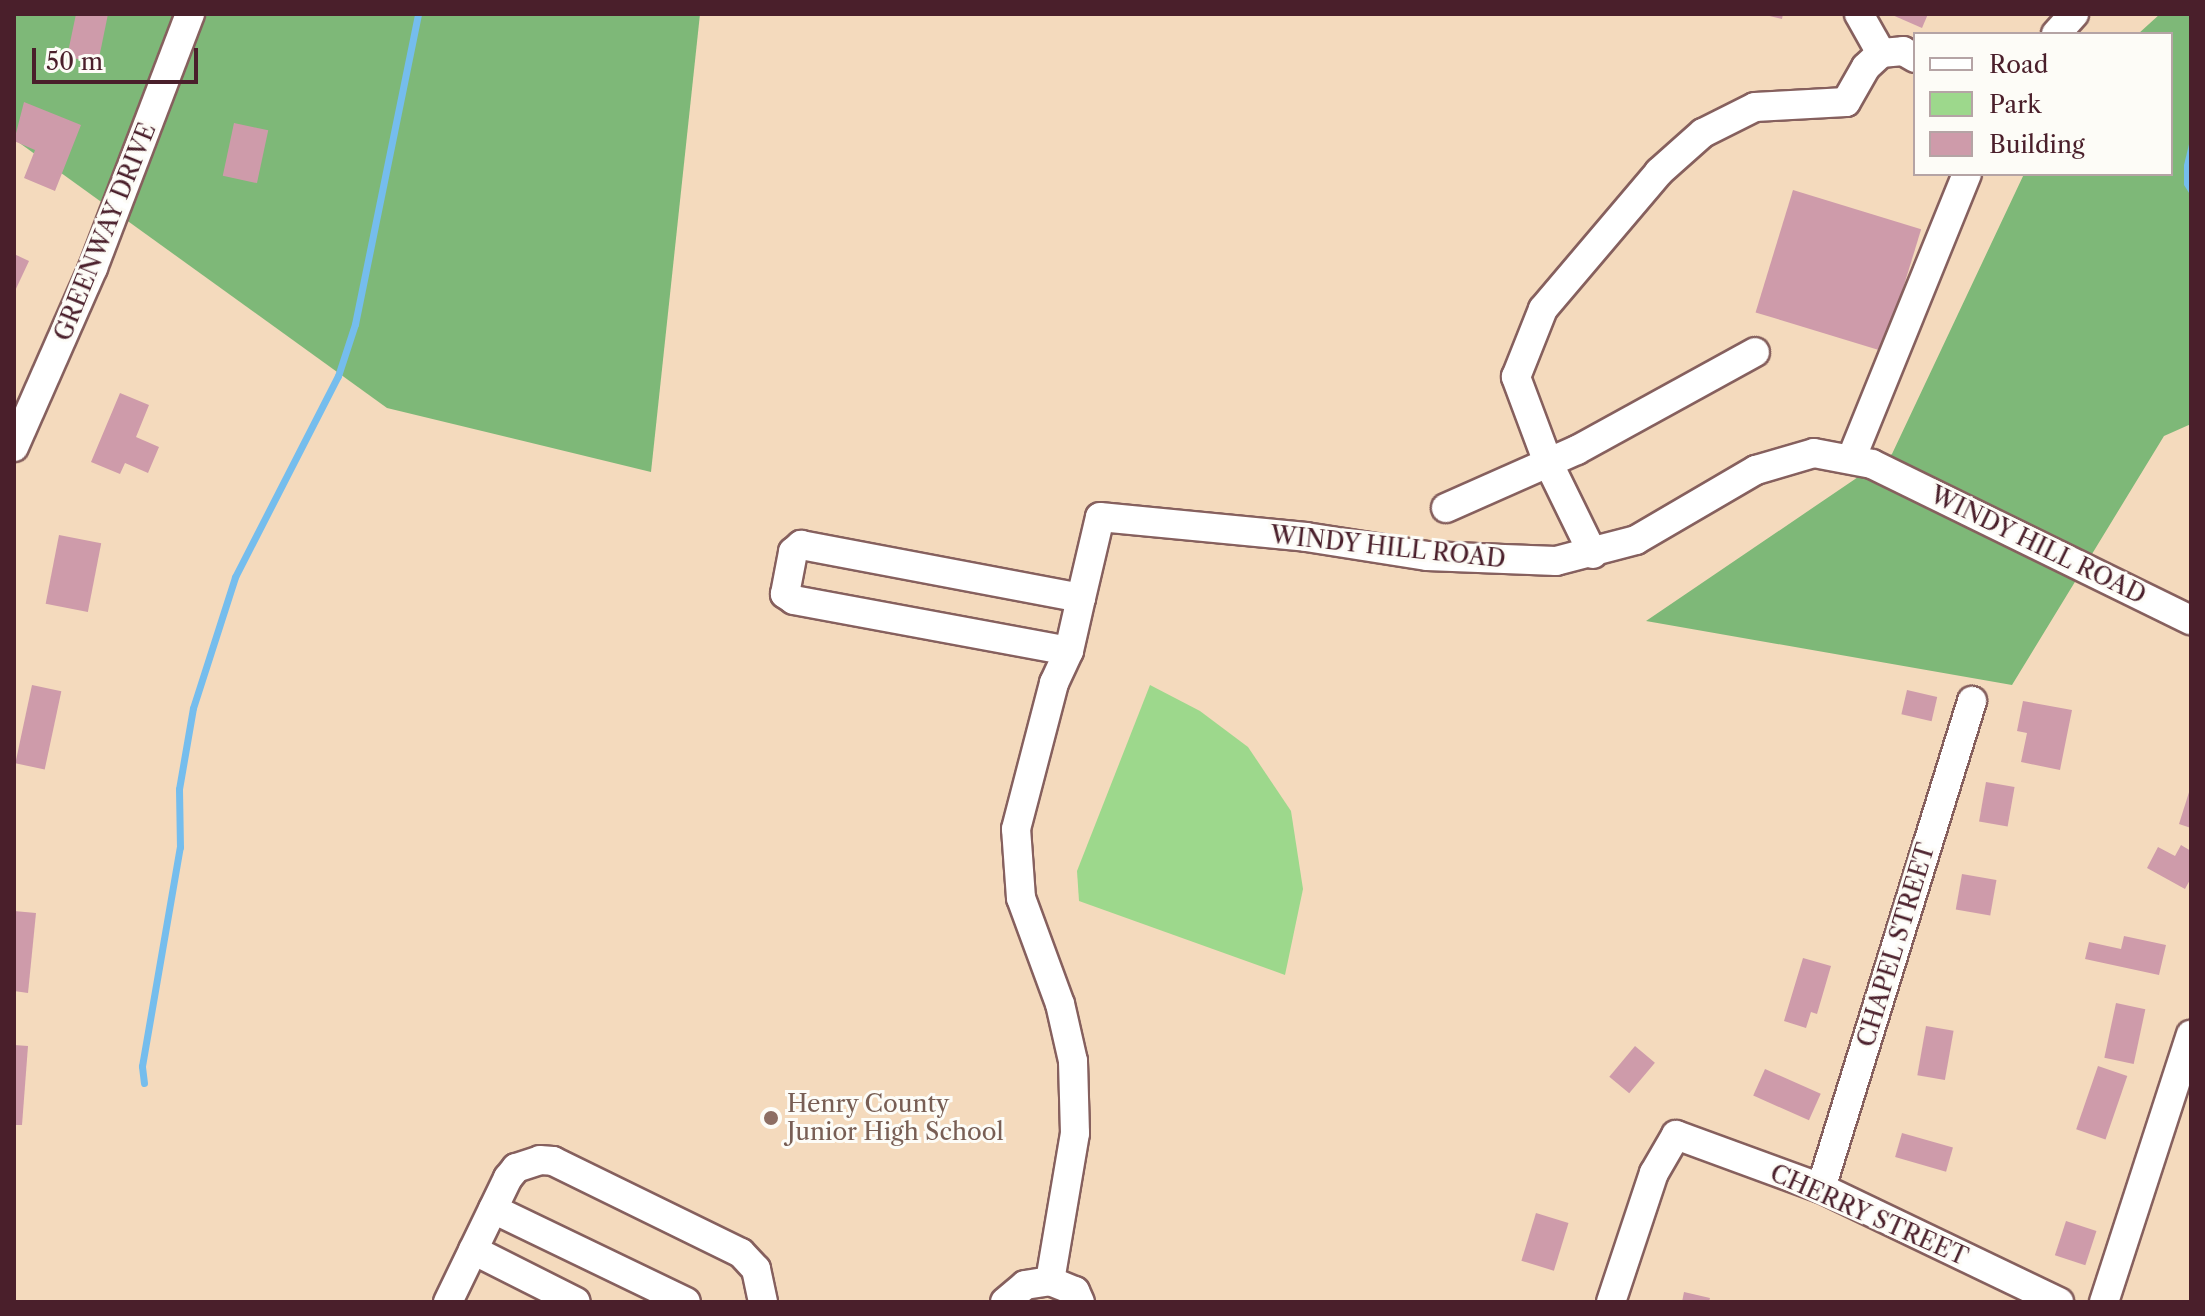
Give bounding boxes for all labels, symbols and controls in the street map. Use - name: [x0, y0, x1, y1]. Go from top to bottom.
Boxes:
- scale bar: [36, 32, 202, 82]
- legend: [1913, 32, 2173, 176]
- text: 50 m: [46, 47, 103, 76]
- text: Road: [1989, 50, 2048, 79]
- text: Park: [1989, 90, 2041, 119]
- street label: GREENWAY DRIVE: [48, 119, 162, 345]
- text: Building: [1989, 130, 2085, 159]
- street label: WINDY HILL ROAD: [1925, 480, 2151, 610]
- street label: WINDY HILL ROAD: [1268, 520, 1508, 574]
- street label: CHAPEL STREET: [1851, 839, 1941, 1051]
- place label: Henry County Junior High School: [787, 1090, 1004, 1146]
- marker: Henry County Junior High School: [762, 1109, 780, 1127]
- street label: CHERRY STREET: [1765, 1158, 1973, 1272]

